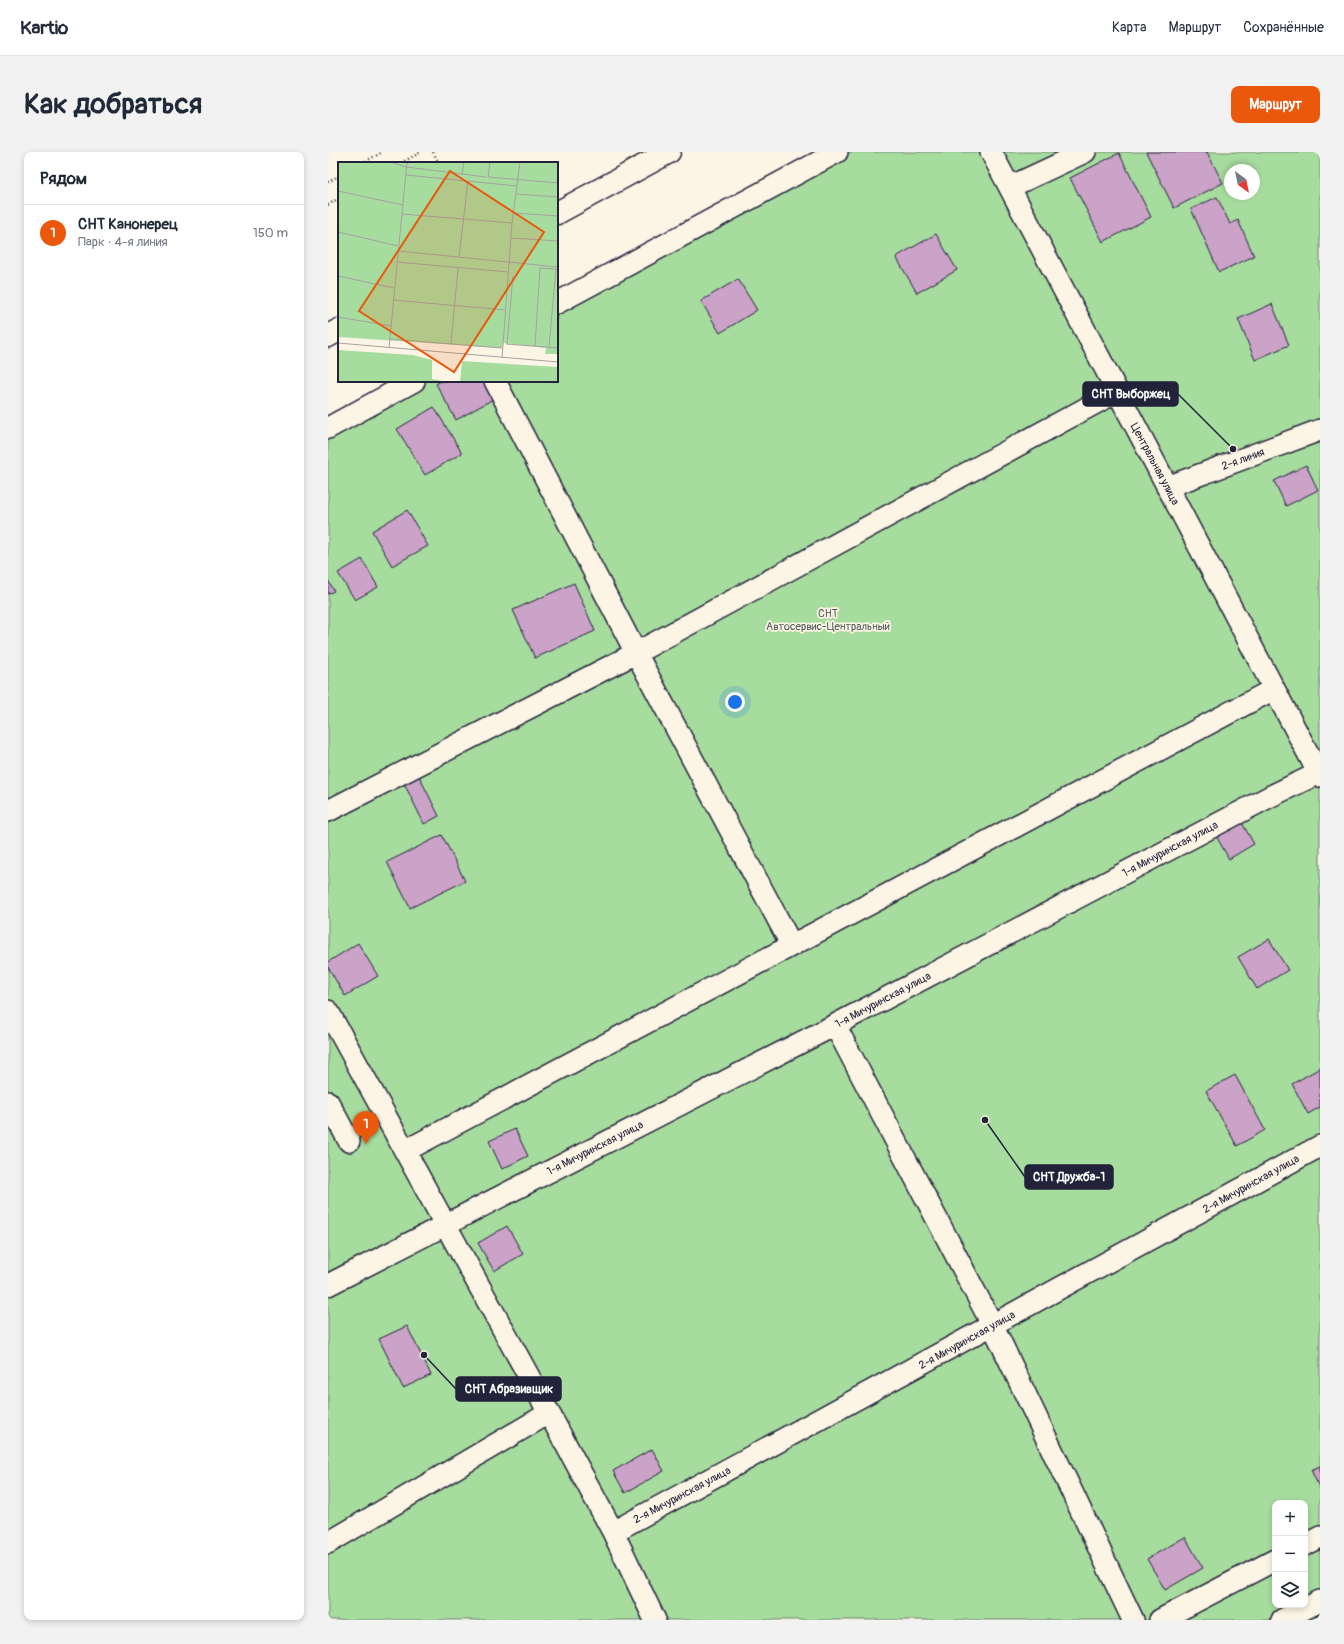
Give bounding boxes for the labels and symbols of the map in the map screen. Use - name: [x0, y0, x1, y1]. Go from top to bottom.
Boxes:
- inset map: [338, 162, 558, 382]
- north arrow: [1224, 164, 1260, 200]
- callout: СНТ Выборжец: [1083, 382, 1178, 406]
- text: СНТ Выборжец: [1092, 387, 1171, 402]
- street label: Центральная улица: [1128, 421, 1182, 507]
- street label: 2-я линия: [1220, 445, 1266, 473]
- park label: СНТ Автосервис-Центральный: [766, 607, 890, 633]
- your location: [725, 692, 745, 712]
- street label: 1-я Мичуринская улица: [1120, 818, 1220, 880]
- street label: 1-я Мичуринская улица: [833, 969, 933, 1031]
- pin: 1: [353, 1111, 379, 1144]
- street label: 1-я Мичуринская улица: [545, 1118, 645, 1178]
- street label: 2-я Мичуринская улица: [1200, 1152, 1302, 1216]
- callout: СНТ Дружба-1: [1025, 1165, 1113, 1189]
- text: СНТ Дружба-1: [1033, 1170, 1105, 1185]
- street label: 2-я Мичуринская улица: [916, 1308, 1018, 1372]
- callout: СНТ Абразивщик: [456, 1377, 561, 1401]
- text: СНТ Абразивщик: [465, 1382, 554, 1397]
- street label: 2-я Мичуринская улица: [631, 1464, 733, 1526]

